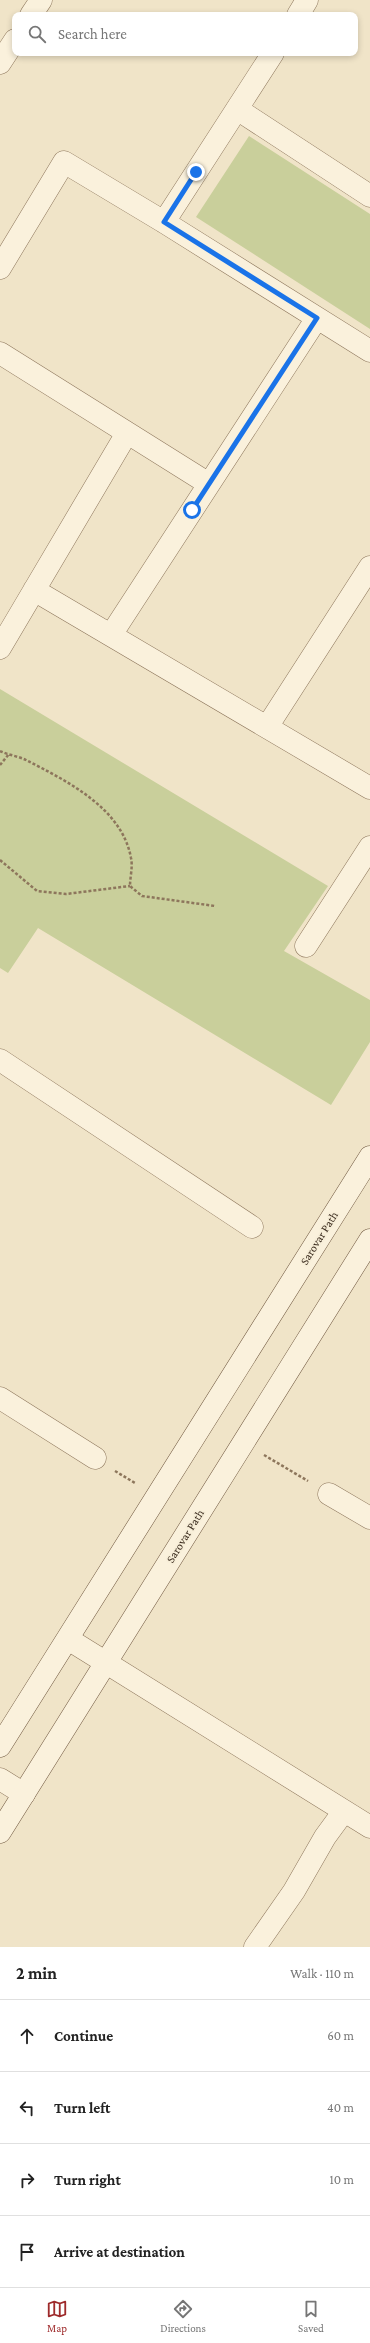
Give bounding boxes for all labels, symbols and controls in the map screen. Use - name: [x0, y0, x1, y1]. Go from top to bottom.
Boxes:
- search box: [12, 12, 358, 56]
- icon: search: [26, 23, 48, 45]
- text: Search here: [58, 26, 127, 42]
- route end: [187, 163, 205, 181]
- route start: [183, 501, 201, 519]
- street label: Sarovar Path: [297, 1208, 341, 1267]
- street label: Sarovar Path: [163, 1506, 207, 1565]
- text: 2 min: [16, 1964, 57, 1983]
- text: Walk · 110 m: [290, 1966, 354, 1981]
- icon: ahead: [16, 2025, 38, 2047]
- text: Continue: [54, 2028, 113, 2044]
- text: 60 m: [327, 2028, 354, 2043]
- icon: left: [16, 2097, 38, 2119]
- text: Turn left: [54, 2100, 110, 2116]
- text: 40 m: [327, 2100, 354, 2115]
- icon: right: [16, 2169, 38, 2191]
- text: Turn right: [54, 2172, 121, 2188]
- text: 10 m: [329, 2172, 354, 2187]
- icon: arrive: [16, 2241, 38, 2263]
- text: Arrive at destination: [54, 2244, 185, 2260]
- tab: Map: [46, 2298, 68, 2334]
- tab: Directions: [160, 2298, 206, 2334]
- tab: Saved: [298, 2298, 324, 2334]

